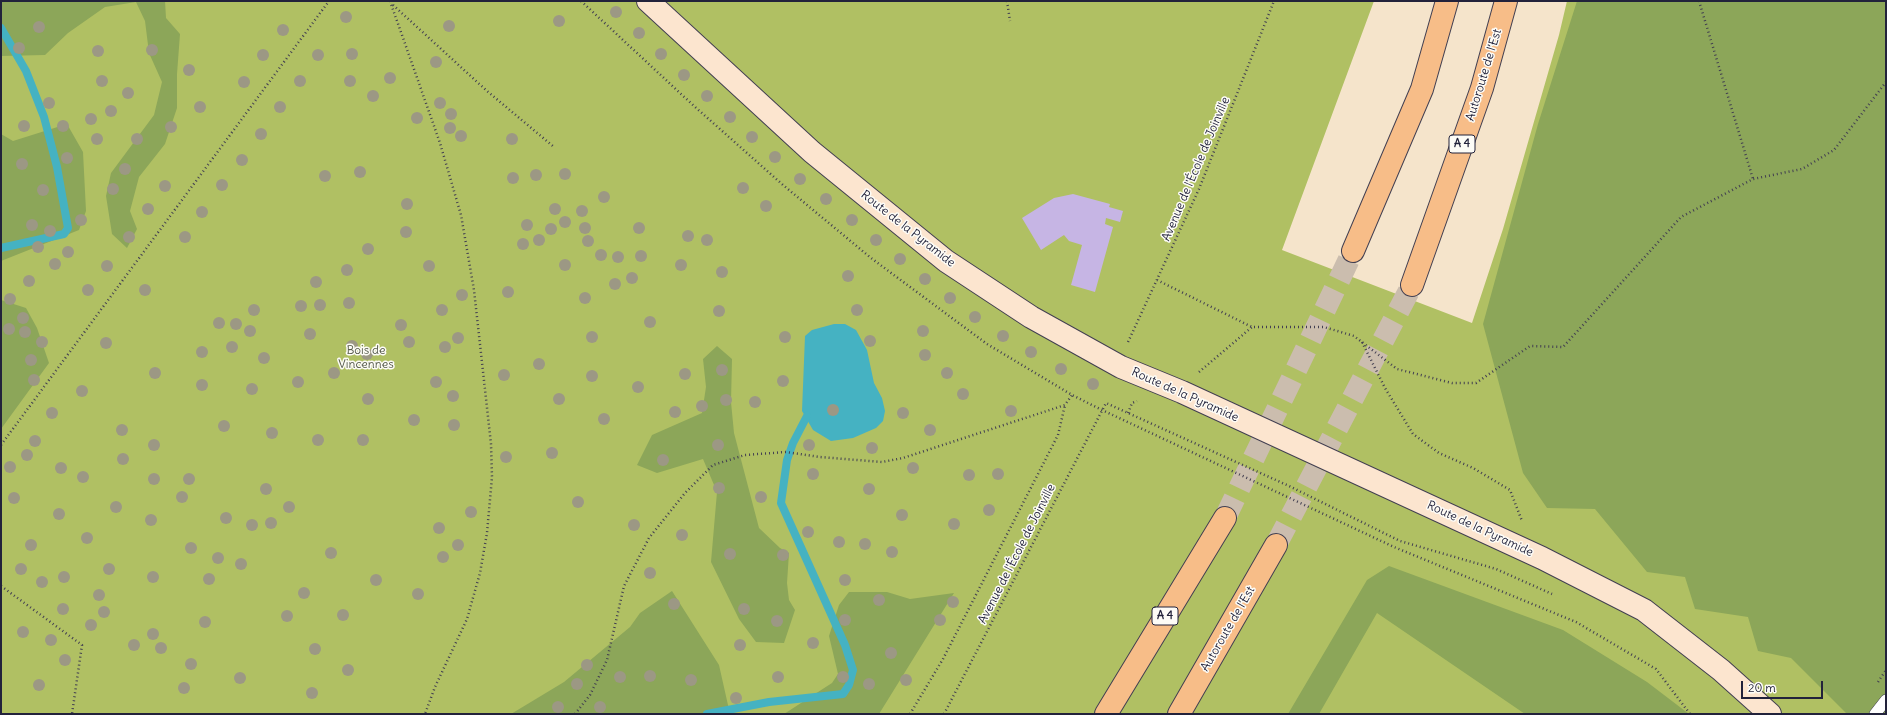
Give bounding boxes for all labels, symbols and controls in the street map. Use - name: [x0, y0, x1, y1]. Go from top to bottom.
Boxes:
- street label: Autoroute de l’Est: [1463, 27, 1505, 123]
- street label: Avenue de l'École de Joinville: [1159, 95, 1233, 243]
- road number: A 4: [1449, 135, 1475, 153]
- street label: Route de la Pyramide: [858, 188, 958, 270]
- park label: Bois de Vincennes: [338, 344, 394, 372]
- street label: Route de la Pyramide: [1129, 365, 1241, 425]
- street label: Avenue de l'École de Joinville: [975, 482, 1059, 626]
- street label: Route de la Pyramide: [1425, 498, 1535, 560]
- street label: Autoroute de l’Est: [1198, 584, 1258, 674]
- road number: A 4: [1152, 607, 1178, 625]
- scale bar: [1743, 673, 1825, 699]
- text: 20 m: [1748, 680, 1776, 695]

